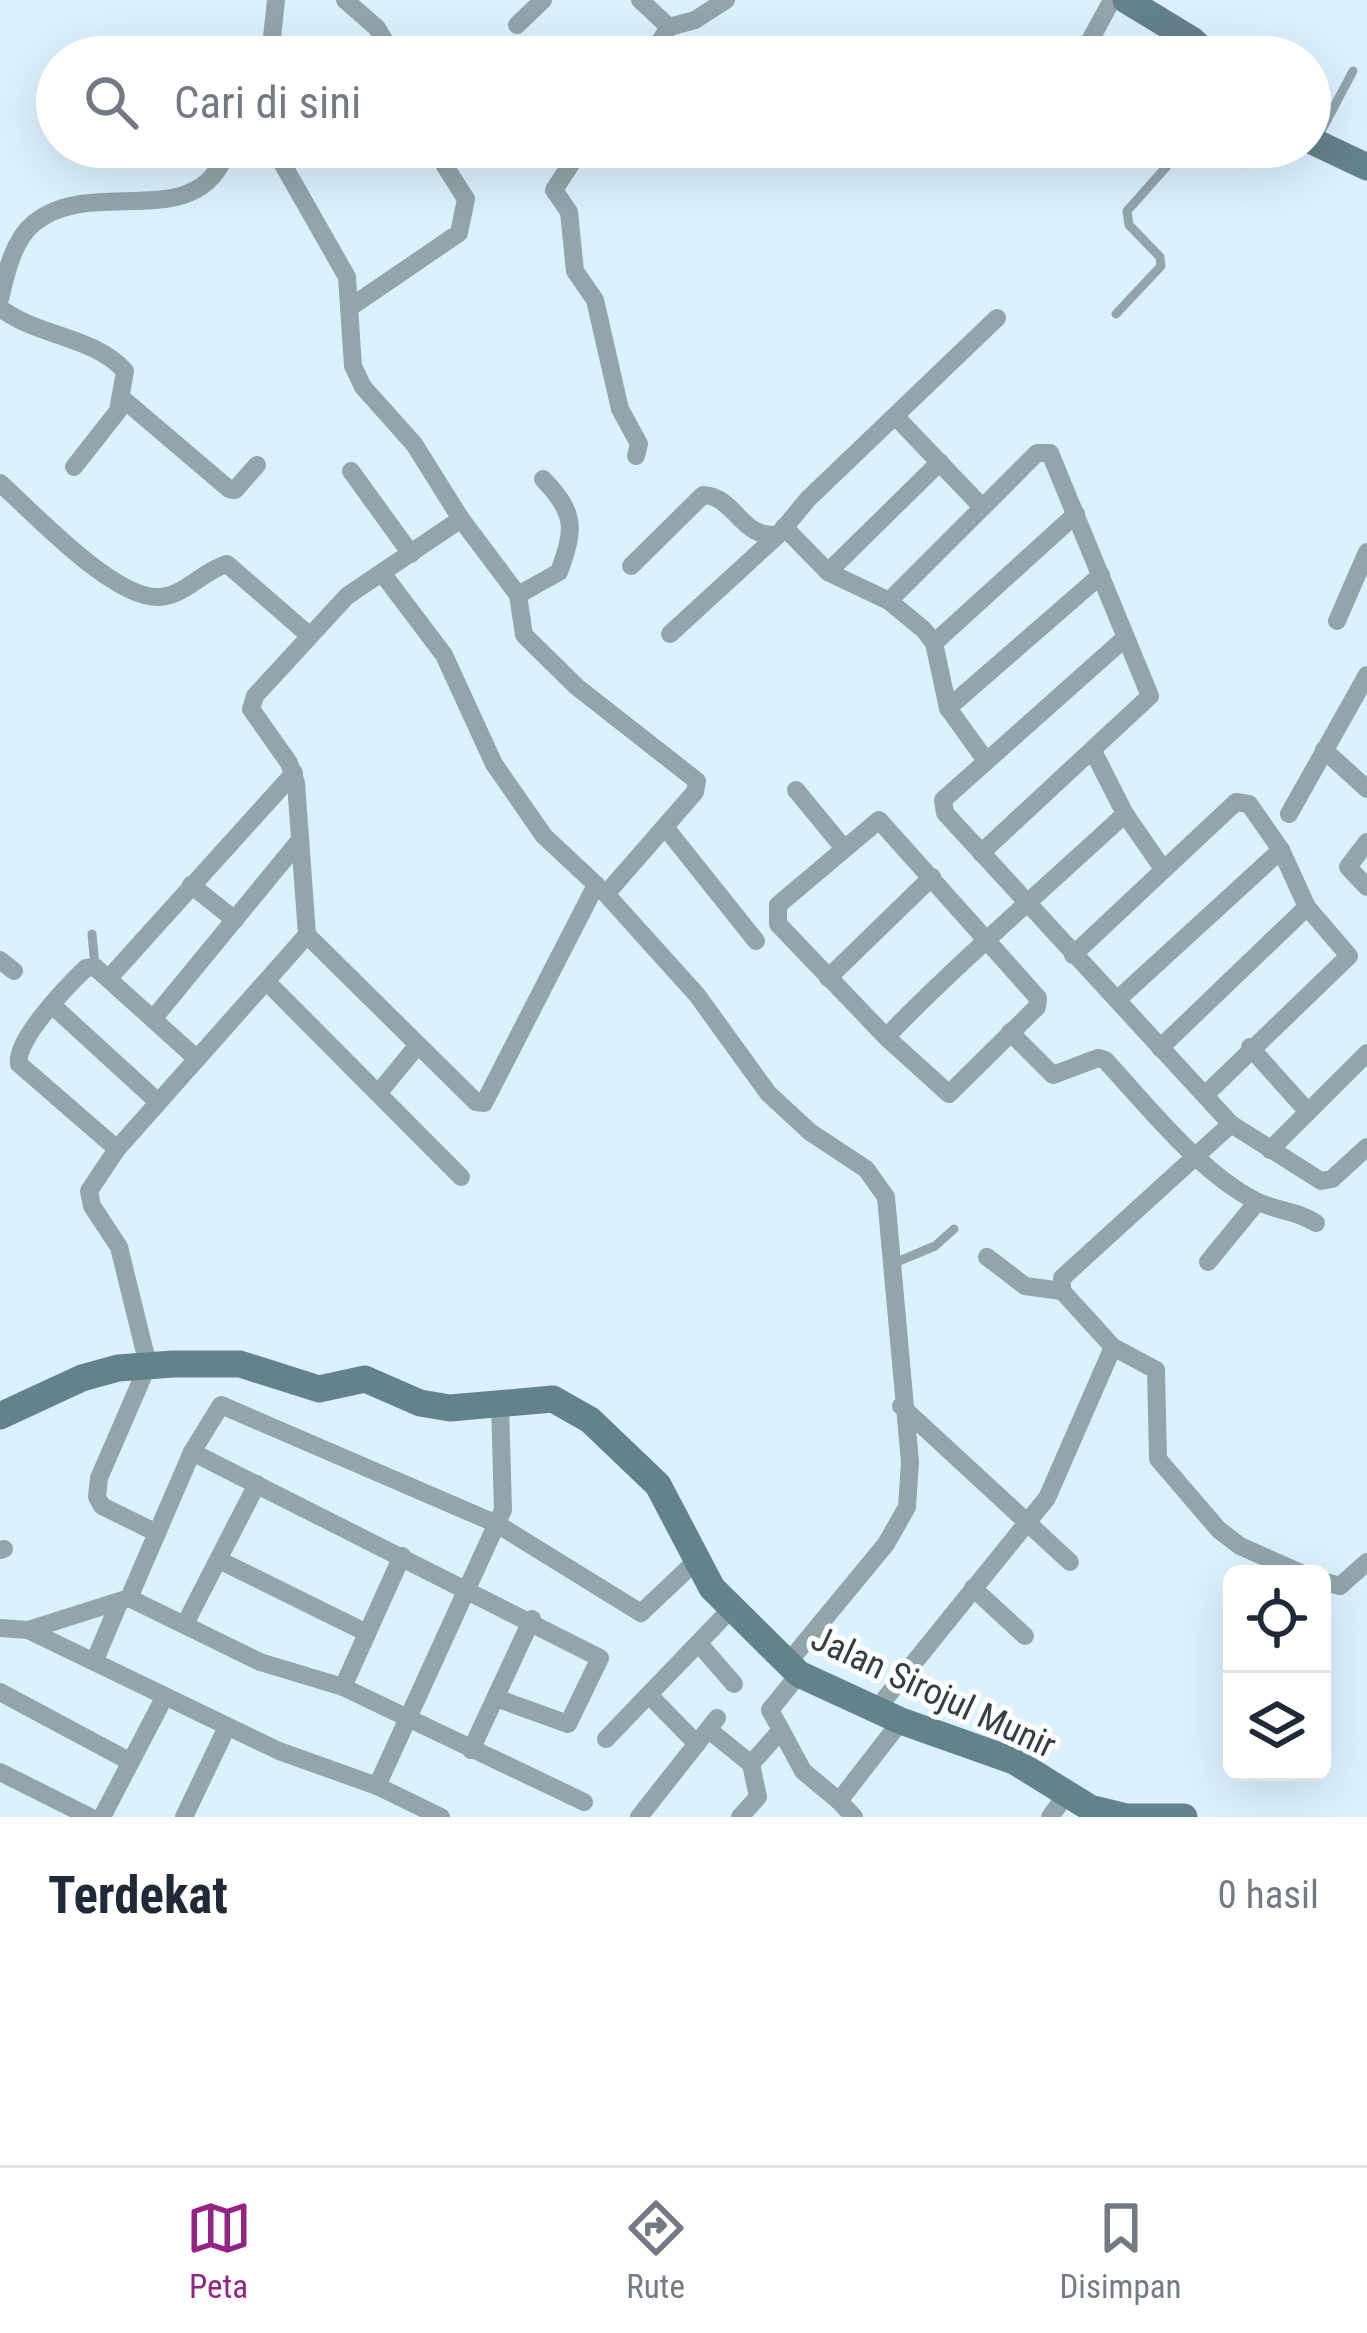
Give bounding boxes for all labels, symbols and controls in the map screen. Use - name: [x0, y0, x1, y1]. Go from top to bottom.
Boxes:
- search box: [36, 36, 1331, 168]
- icon: search: [78, 69, 144, 135]
- text: Cari di sini: [174, 76, 361, 129]
- map controls: [1223, 1565, 1331, 1781]
- button: locate: [1223, 1565, 1331, 1673]
- street label: Jalan Sirojul Munir: [805, 1617, 1062, 1767]
- button: layers: [1223, 1673, 1331, 1781]
- text: Terdekat: [48, 1866, 228, 1925]
- text: 0 hasil: [1218, 1872, 1319, 1918]
- tab: Peta: [186, 2195, 252, 2306]
- tab: Rute: [623, 2195, 689, 2306]
- tab: Disimpan: [1060, 2195, 1181, 2306]

